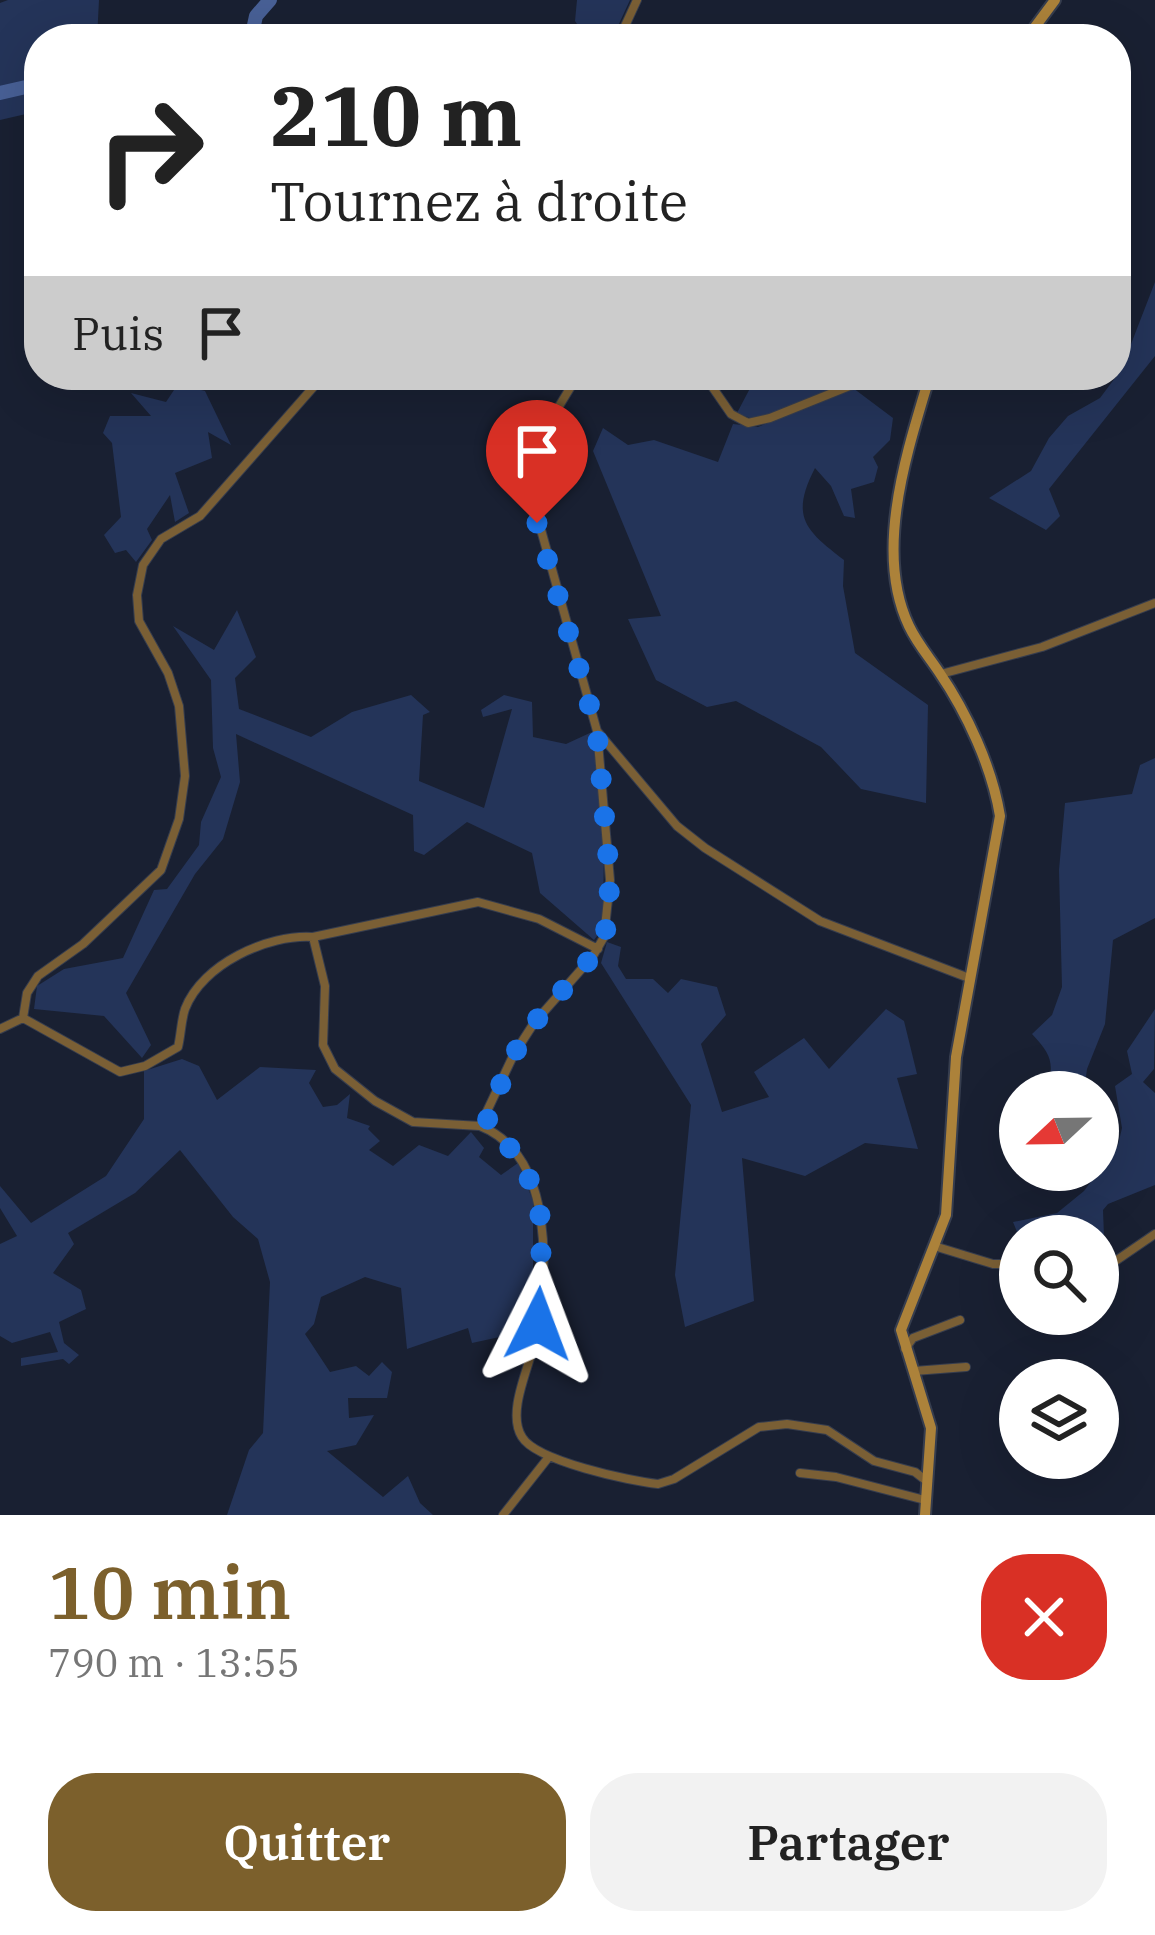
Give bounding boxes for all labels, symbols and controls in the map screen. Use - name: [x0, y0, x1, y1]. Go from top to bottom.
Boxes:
- text: 210 m: [270, 60, 522, 169]
- icon: right: [72, 72, 228, 228]
- text: Tournez à droite: [270, 166, 688, 236]
- icon: arrive: [188, 300, 254, 366]
- text: Puis: [72, 304, 164, 362]
- pin: [486, 400, 588, 523]
- icon: arrive: [504, 418, 570, 484]
- north arrow: [999, 1071, 1119, 1191]
- map controls: [999, 1071, 1119, 1479]
- button: search: [999, 1215, 1119, 1335]
- position arrow: [475, 1261, 601, 1387]
- button: layers: [999, 1359, 1119, 1479]
- text: 10 min: [48, 1545, 291, 1639]
- button: close: [981, 1554, 1107, 1680]
- text: 790 m · 13:55: [48, 1637, 300, 1688]
- button: Quitter: [48, 1773, 566, 1911]
- button: Partager: [590, 1773, 1107, 1911]

